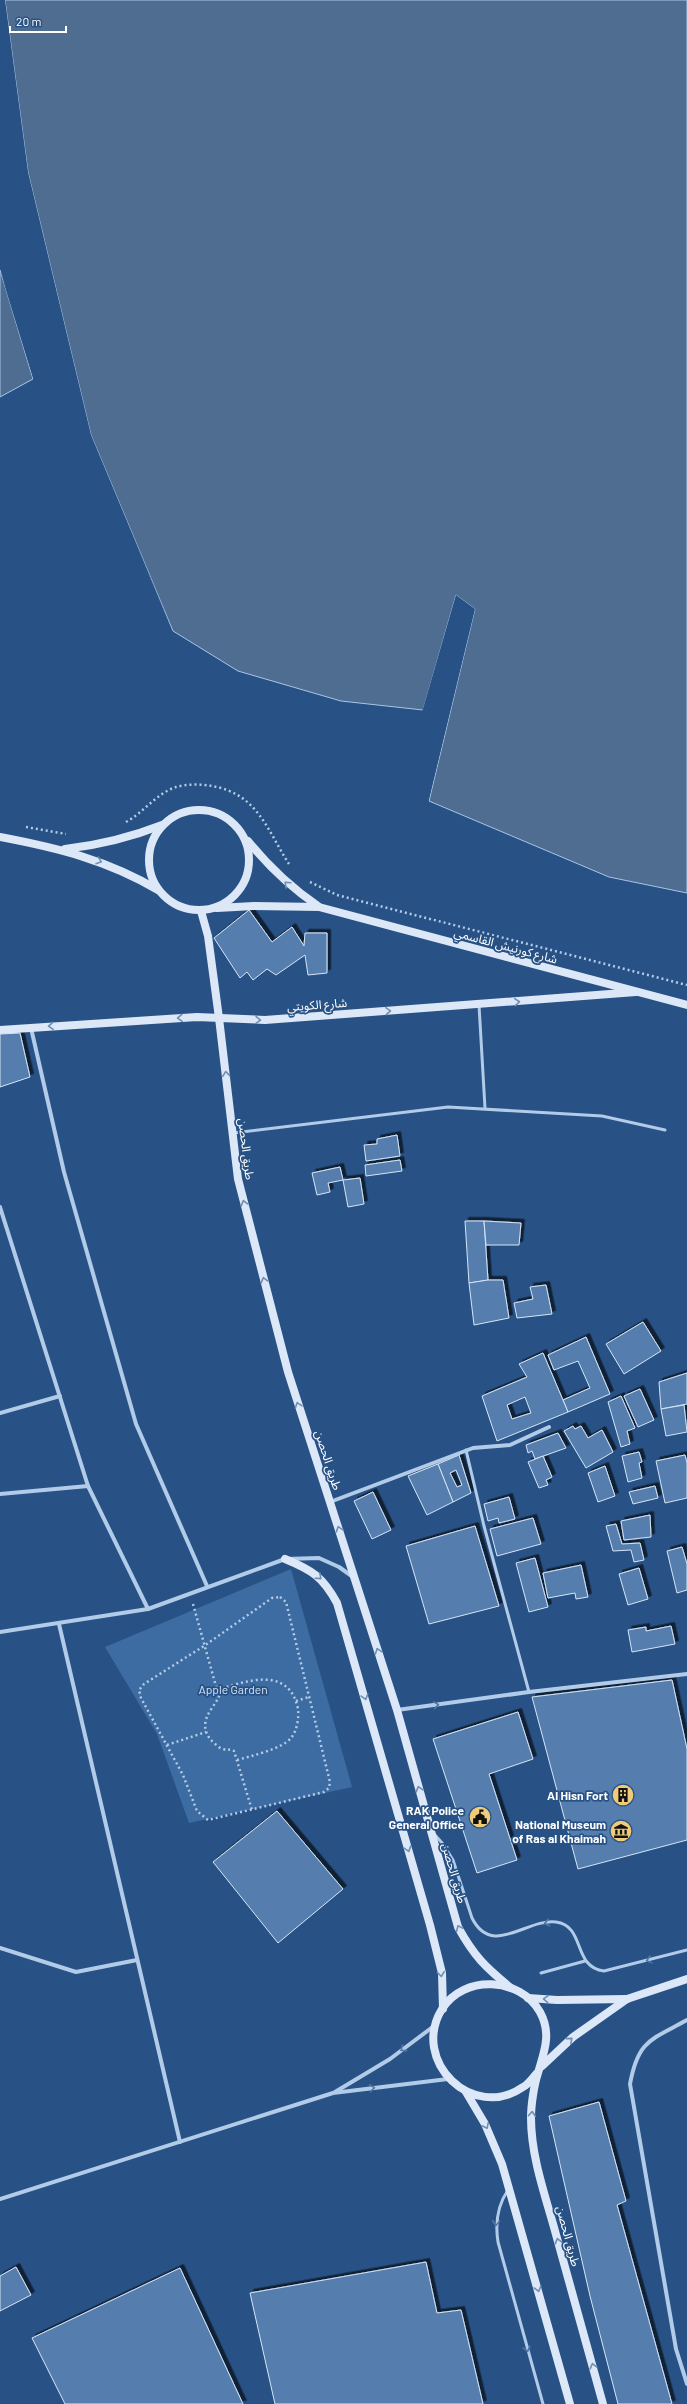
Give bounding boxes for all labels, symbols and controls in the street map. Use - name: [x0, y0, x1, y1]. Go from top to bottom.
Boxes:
- scale bar: [10, 8, 66, 34]
- text: 20 m: [16, 14, 42, 28]
- one-way arrow: [96, 857, 103, 865]
- one-way arrow: [284, 881, 292, 889]
- street label: شارع كورنيش القاسمي: [452, 924, 559, 969]
- street label: شارع الكويتي: [286, 995, 348, 1017]
- one-way arrow: [514, 997, 520, 1006]
- one-way arrow: [385, 1007, 391, 1016]
- one-way arrow: [177, 1014, 183, 1023]
- one-way arrow: [255, 1016, 261, 1024]
- one-way arrow: [47, 1022, 54, 1031]
- one-way arrow: [221, 1071, 230, 1077]
- street label: طريق الحصن: [234, 1117, 258, 1181]
- one-way arrow: [240, 1199, 248, 1206]
- one-way arrow: [260, 1277, 268, 1283]
- one-way arrow: [295, 1402, 303, 1409]
- street label: طريق الحصن: [311, 1428, 345, 1492]
- one-way arrow: [335, 1525, 344, 1532]
- one-way arrow: [314, 1573, 321, 1580]
- one-way arrow: [375, 1648, 383, 1655]
- park label: Apple Garden: [198, 1682, 268, 1696]
- one-way arrow: [360, 1693, 369, 1700]
- one-way arrow: [432, 1700, 439, 1709]
- building icon: Al Hisn Fort: [610, 1782, 636, 1808]
- one-way arrow: [415, 1786, 424, 1793]
- place label: Al Hisn Fort: [547, 1788, 608, 1802]
- place label: RAK Police General Office: [389, 1803, 464, 1831]
- public building icon: RAK Police General Office: [467, 1804, 493, 1830]
- place label: National Museum of Ras al Khaimah: [512, 1817, 606, 1845]
- museum icon: National Museum of Ras al Khaimah: [608, 1818, 634, 1844]
- street label: طريق الحصن: [438, 1841, 470, 1905]
- one-way arrow: [403, 1845, 412, 1852]
- one-way arrow: [544, 1919, 550, 1927]
- one-way arrow: [456, 1924, 464, 1932]
- one-way arrow: [646, 1955, 652, 1963]
- one-way arrow: [436, 1971, 445, 1978]
- one-way arrow: [543, 1995, 549, 2004]
- one-way arrow: [565, 2038, 573, 2045]
- one-way arrow: [401, 2045, 408, 2052]
- one-way arrow: [369, 2084, 375, 2093]
- one-way arrow: [527, 2111, 536, 2117]
- one-way arrow: [481, 2121, 489, 2129]
- street label: طريق الحصن: [552, 2204, 584, 2268]
- one-way arrow: [492, 2220, 501, 2226]
- one-way arrow: [554, 2238, 563, 2245]
- one-way arrow: [533, 2286, 542, 2293]
- one-way arrow: [522, 2345, 531, 2352]
- one-way arrow: [589, 2363, 598, 2370]

